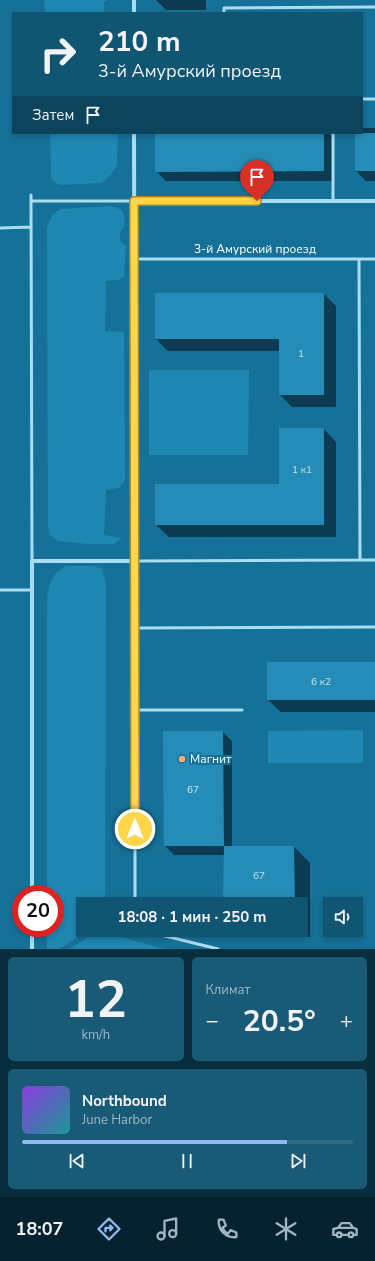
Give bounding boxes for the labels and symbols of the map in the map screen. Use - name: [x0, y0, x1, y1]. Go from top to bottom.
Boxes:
- pin: [240, 160, 274, 201]
- street label: 3-й Амурский проезд: [194, 241, 316, 257]
- house number: 1: [298, 347, 304, 361]
- house number: 1 к1: [292, 463, 312, 477]
- house number: 6 к2: [311, 675, 331, 689]
- place label: Магнит: [190, 751, 232, 767]
- marker: Магнит: [177, 754, 187, 764]
- house number: 67: [187, 783, 199, 797]
- position arrow: [114, 808, 156, 850]
- house number: 67: [253, 869, 265, 883]
- speed limit sign: 20: [12, 885, 64, 937]

